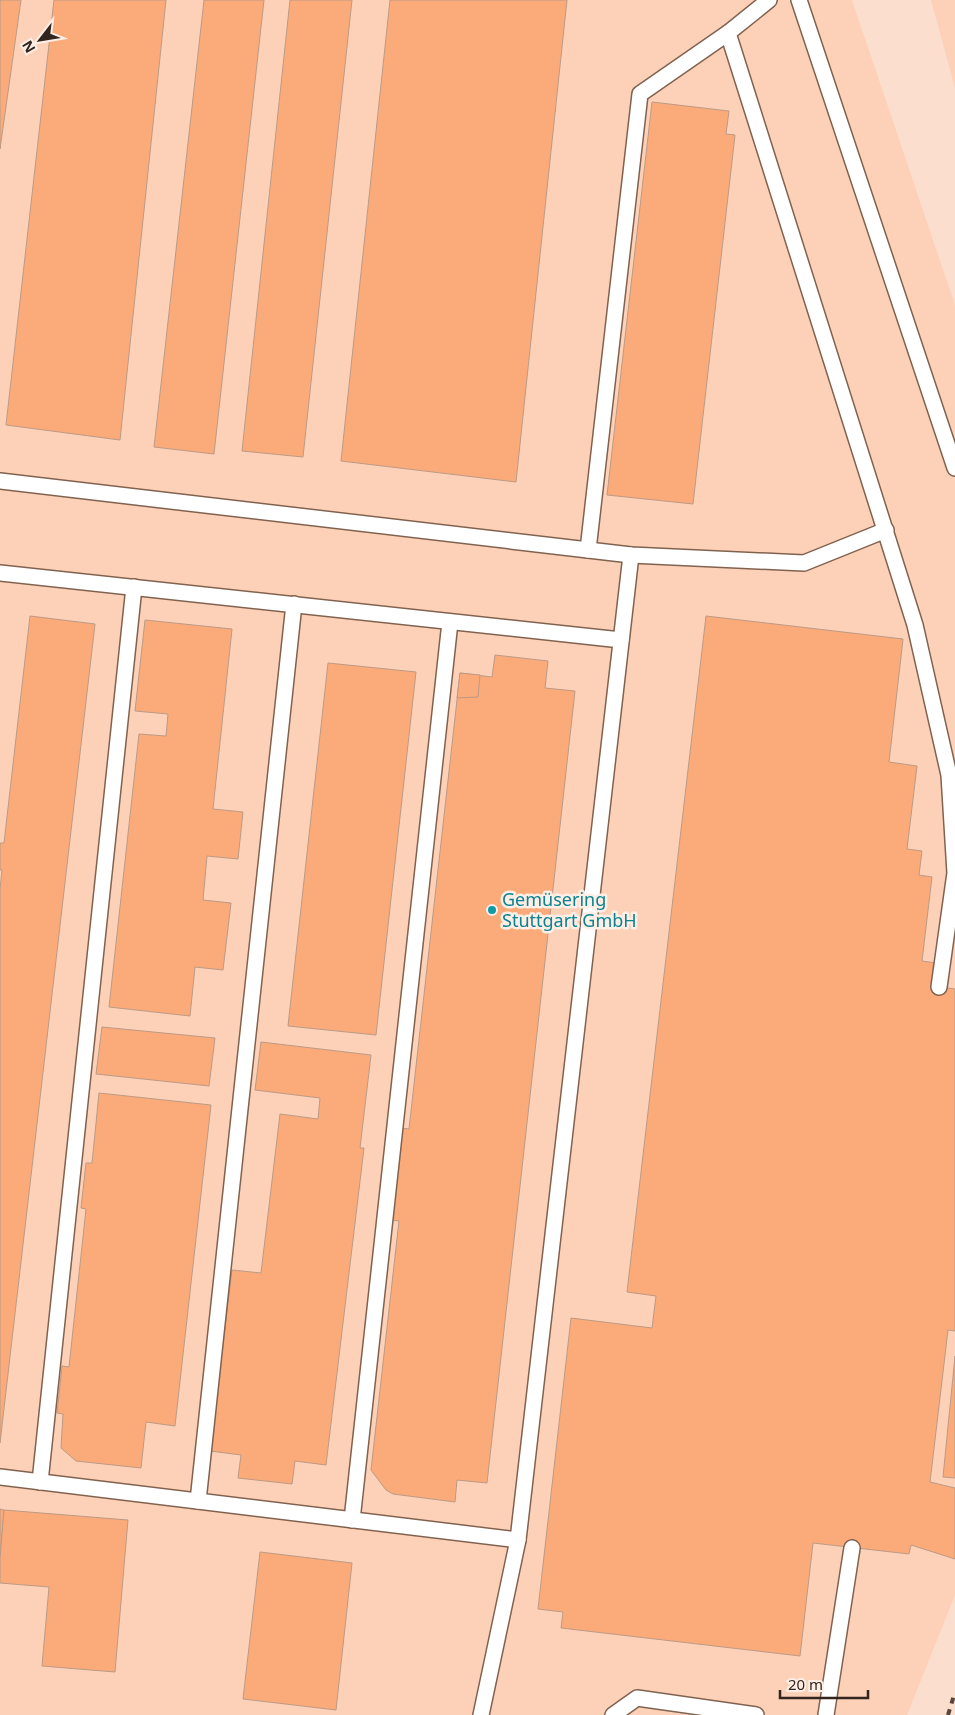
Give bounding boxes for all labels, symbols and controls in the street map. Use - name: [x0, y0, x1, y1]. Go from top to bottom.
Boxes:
- north arrow: [15, 15, 65, 65]
- text: N: [17, 37, 40, 57]
- place label: Gemüsering Stuttgart GmbH: [502, 887, 637, 932]
- marker: Gemüsering Stuttgart GmbH: [486, 904, 498, 916]
- scale bar: [780, 1668, 868, 1700]
- text: 20 m: [788, 1674, 823, 1694]

